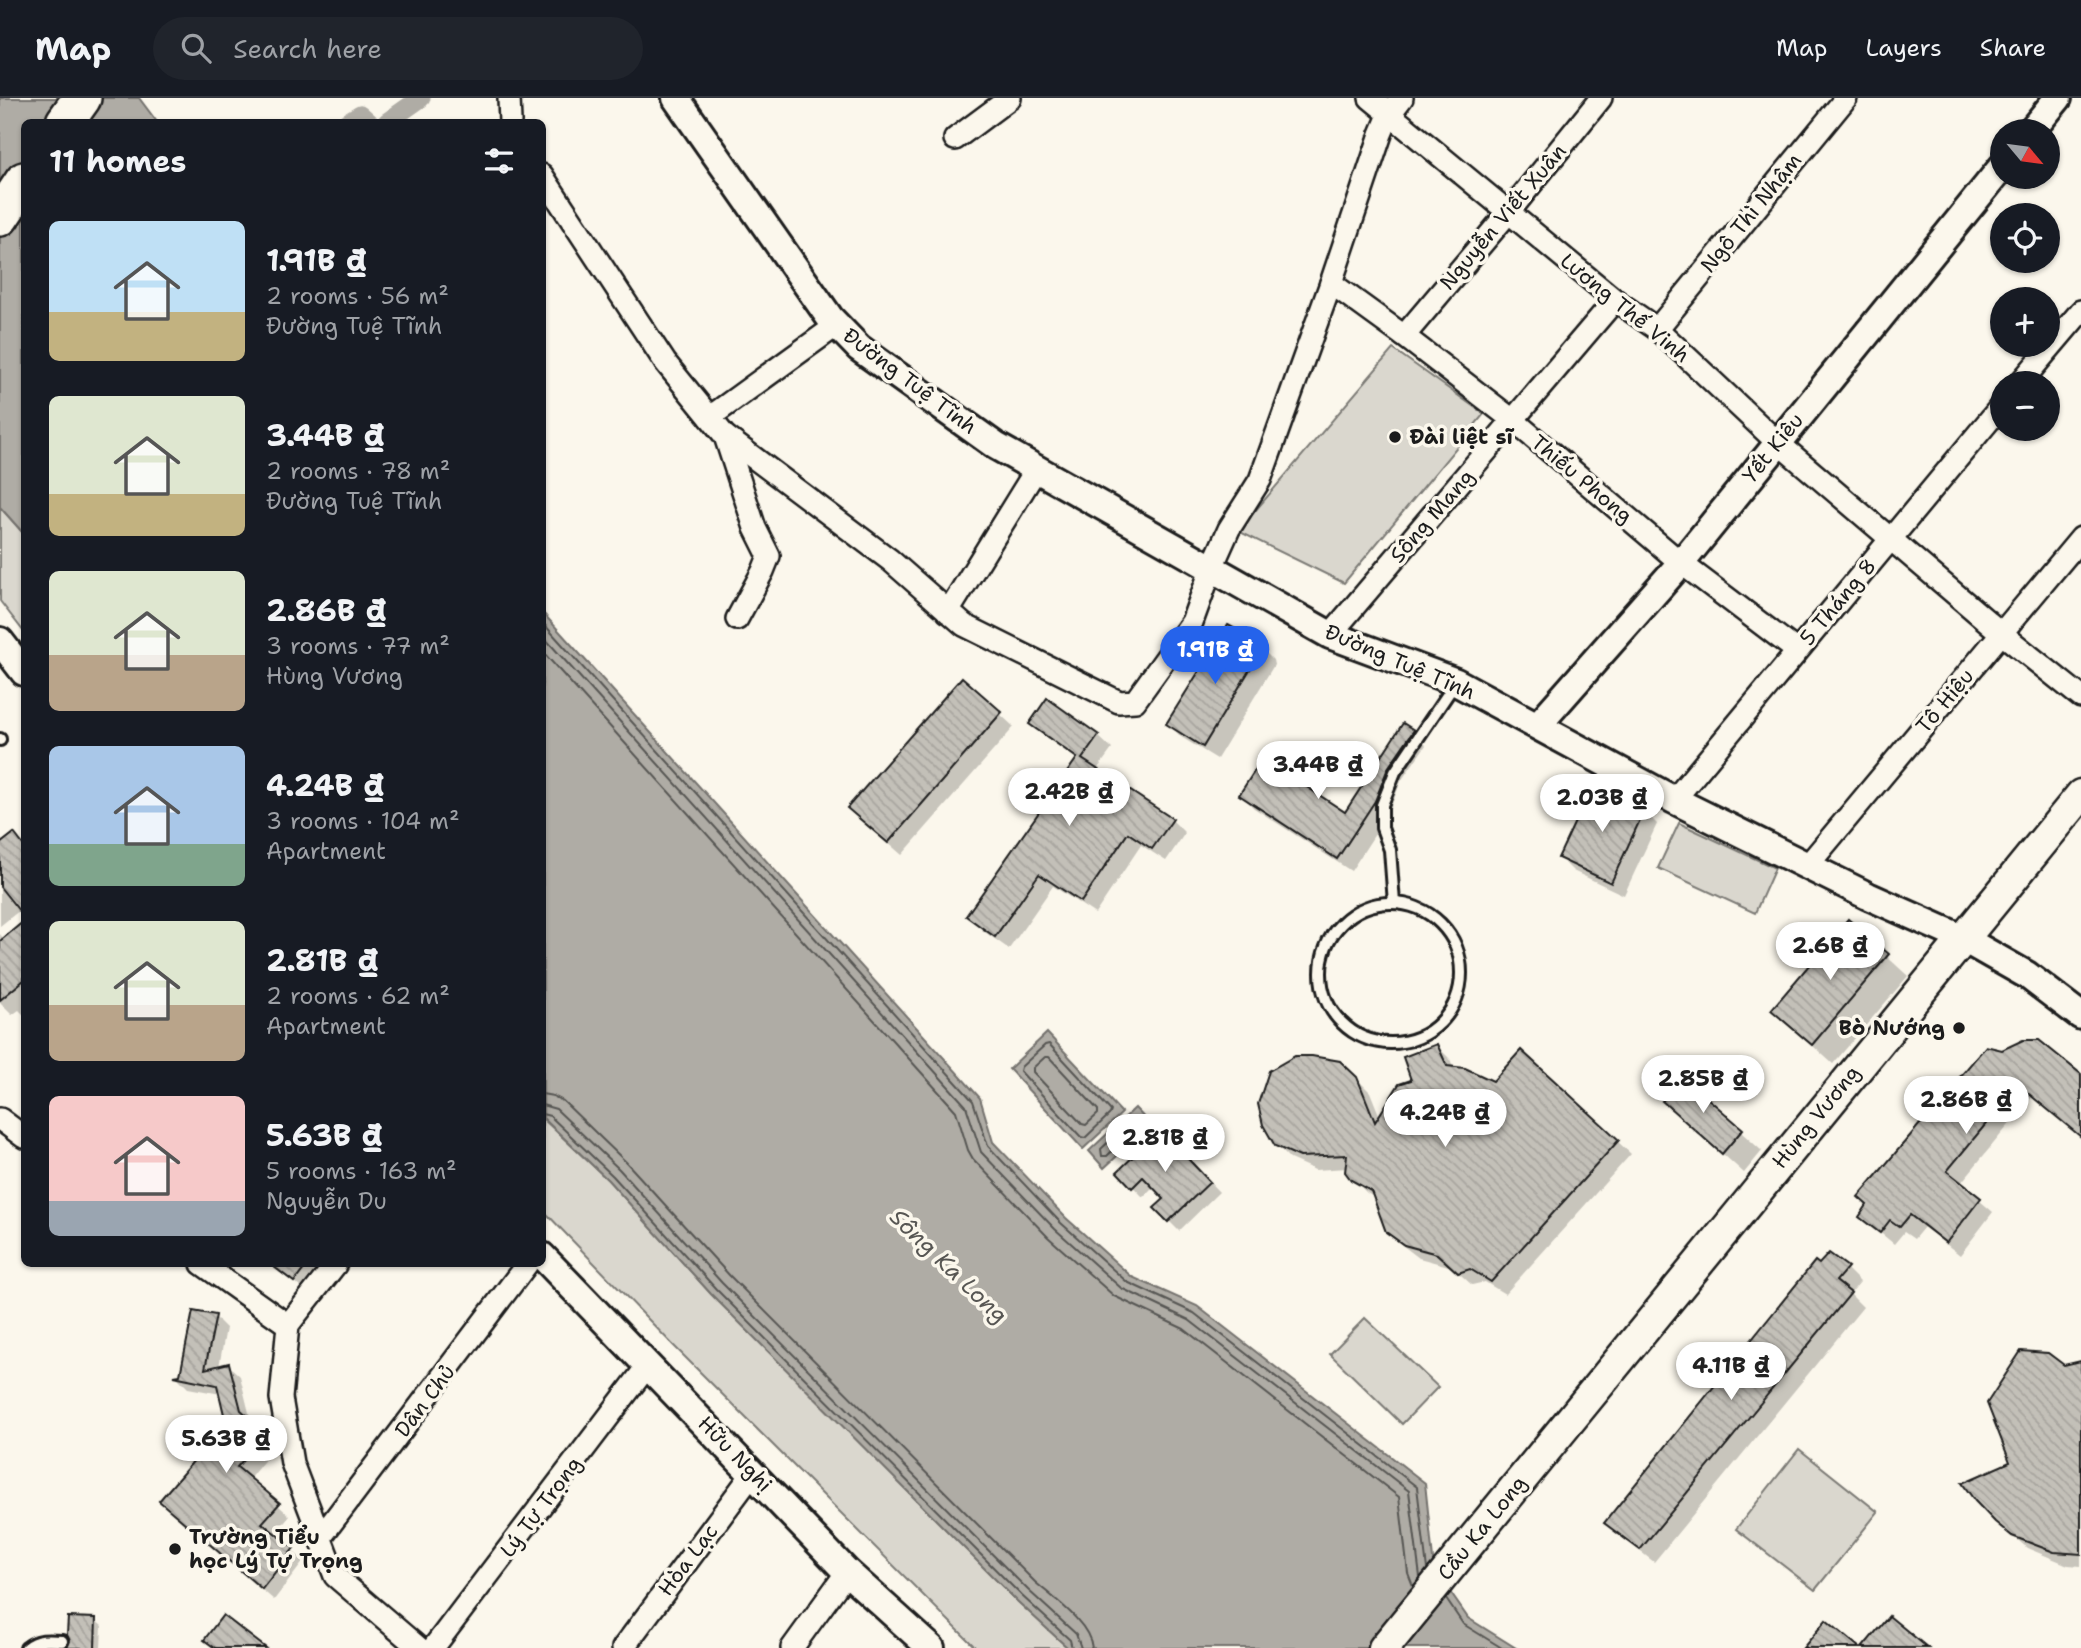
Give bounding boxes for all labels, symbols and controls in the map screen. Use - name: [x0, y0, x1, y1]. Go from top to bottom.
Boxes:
- search box: [153, 17, 643, 80]
- text: Map: [35, 26, 111, 71]
- icon: search: [177, 29, 215, 67]
- text: Search here: [233, 31, 382, 66]
- text: Map: [1776, 32, 1827, 64]
- text: Layers: [1865, 32, 1942, 64]
- text: Share: [1980, 32, 2046, 64]
- north arrow: [1990, 119, 2060, 189]
- map controls: [1990, 119, 2060, 441]
- street label: Nguyễn Viết Xuân: [1433, 138, 1573, 296]
- text: 11 homes: [49, 141, 186, 182]
- icon: filters: [480, 142, 518, 180]
- street label: Ngô Thì Nhậm: [1694, 147, 1808, 279]
- button: locate: [1990, 203, 2060, 273]
- text: 1.91B ₫: [266, 240, 367, 281]
- street label: Lương Thế Vinh: [1554, 247, 1696, 369]
- icon: home: [105, 249, 189, 333]
- text: 2 rooms · 56 m²: [266, 281, 449, 311]
- button: +: [1990, 287, 2060, 357]
- text: Đường Tuệ Tĩnh: [266, 311, 442, 341]
- street label: Đường Tuệ Tĩnh: [837, 321, 983, 441]
- button: −: [1990, 371, 2060, 441]
- street label: Yết Kiêu: [1736, 407, 1810, 489]
- text: 3.44B ₫: [266, 415, 385, 456]
- place label: Đài liệt sĩ: [1409, 423, 1514, 451]
- icon: home: [105, 424, 189, 508]
- street label: Thiếu Phong: [1525, 428, 1639, 530]
- marker: Đài liệt sĩ: [1387, 429, 1403, 445]
- text: 2 rooms · 78 m²: [266, 456, 450, 486]
- street label: Sông Mang: [1384, 463, 1480, 569]
- text: Đường Tuệ Tĩnh: [266, 486, 442, 516]
- street label: 5 Tháng 8: [1793, 553, 1883, 651]
- text: 2.86B ₫: [266, 590, 387, 631]
- icon: home: [105, 599, 189, 683]
- street label: Đường Tuệ Tĩnh: [1320, 618, 1480, 706]
- pin: 1.91B ₫: [1150, 626, 1280, 686]
- text: 3 rooms · 77 m²: [266, 631, 450, 661]
- text: 1.91B ₫: [1176, 634, 1254, 664]
- text: Hùng Vương: [266, 661, 403, 691]
- street label: Tô Hiệu: [1910, 663, 1980, 739]
- pin: 3.44B ₫: [1253, 742, 1383, 801]
- text: 3.44B ₫: [1272, 749, 1364, 779]
- text: 4.24B ₫: [266, 765, 384, 806]
- pin: 2.42B ₫: [1004, 768, 1134, 828]
- icon: home: [105, 774, 189, 858]
- pin: 2.03B ₫: [1537, 774, 1667, 834]
- text: 2.42B ₫: [1024, 776, 1114, 806]
- text: 2.03B ₫: [1556, 782, 1648, 812]
- text: 3 rooms · 104 m²: [266, 806, 459, 836]
- text: Apartment: [266, 836, 386, 866]
- pin: 2.6B ₫: [1773, 922, 1887, 982]
- text: 2.6B ₫: [1792, 930, 1868, 960]
- text: 2.81B ₫: [266, 940, 379, 981]
- icon: home: [105, 949, 189, 1033]
- text: 2 rooms · 62 m²: [266, 981, 450, 1011]
- text: Apartment: [266, 1011, 386, 1041]
- place label: Bò Nướng: [1839, 1014, 1945, 1042]
- marker: Bò Nướng: [1951, 1020, 1967, 1036]
- pin: 2.85B ₫: [1638, 1056, 1768, 1115]
- street label: Hùng Vương: [1766, 1060, 1866, 1174]
- text: 2.85B ₫: [1657, 1063, 1749, 1093]
- pin: 2.86B ₫: [1901, 1076, 2031, 1136]
- text: 2.86B ₫: [1920, 1084, 2012, 1114]
- pin: 4.24B ₫: [1380, 1090, 1510, 1149]
- text: 4.24B ₫: [1400, 1097, 1490, 1127]
- pin: 2.81B ₫: [1100, 1114, 1230, 1174]
- text: 5.63B ₫: [266, 1115, 383, 1156]
- text: 2.81B ₫: [1122, 1122, 1208, 1152]
- icon: home: [105, 1124, 189, 1208]
- text: 5 rooms · 163 m²: [266, 1156, 457, 1186]
- text: Nguyễn Du: [266, 1186, 387, 1216]
- water label: Sông Ka Long: [884, 1202, 1014, 1330]
- pin: 4.11B ₫: [1666, 1342, 1796, 1402]
- text: 4.11B ₫: [1692, 1350, 1770, 1380]
- street label: Dân Chủ: [388, 1359, 462, 1443]
- street label: Hữu Nghị: [692, 1410, 778, 1498]
- pin: 5.63B ₫: [161, 1416, 291, 1475]
- text: 5.63B ₫: [181, 1423, 271, 1453]
- street label: Lý Tự Trọng: [494, 1451, 588, 1563]
- street label: Cầu Ka Long: [1431, 1470, 1533, 1586]
- street label: Hòa Lạc: [652, 1518, 724, 1602]
- place label: Trường Tiểu học Lý Tự Trọng: [189, 1523, 363, 1575]
- marker: Trường Tiểu học Lý Tự Trọng: [167, 1541, 183, 1557]

